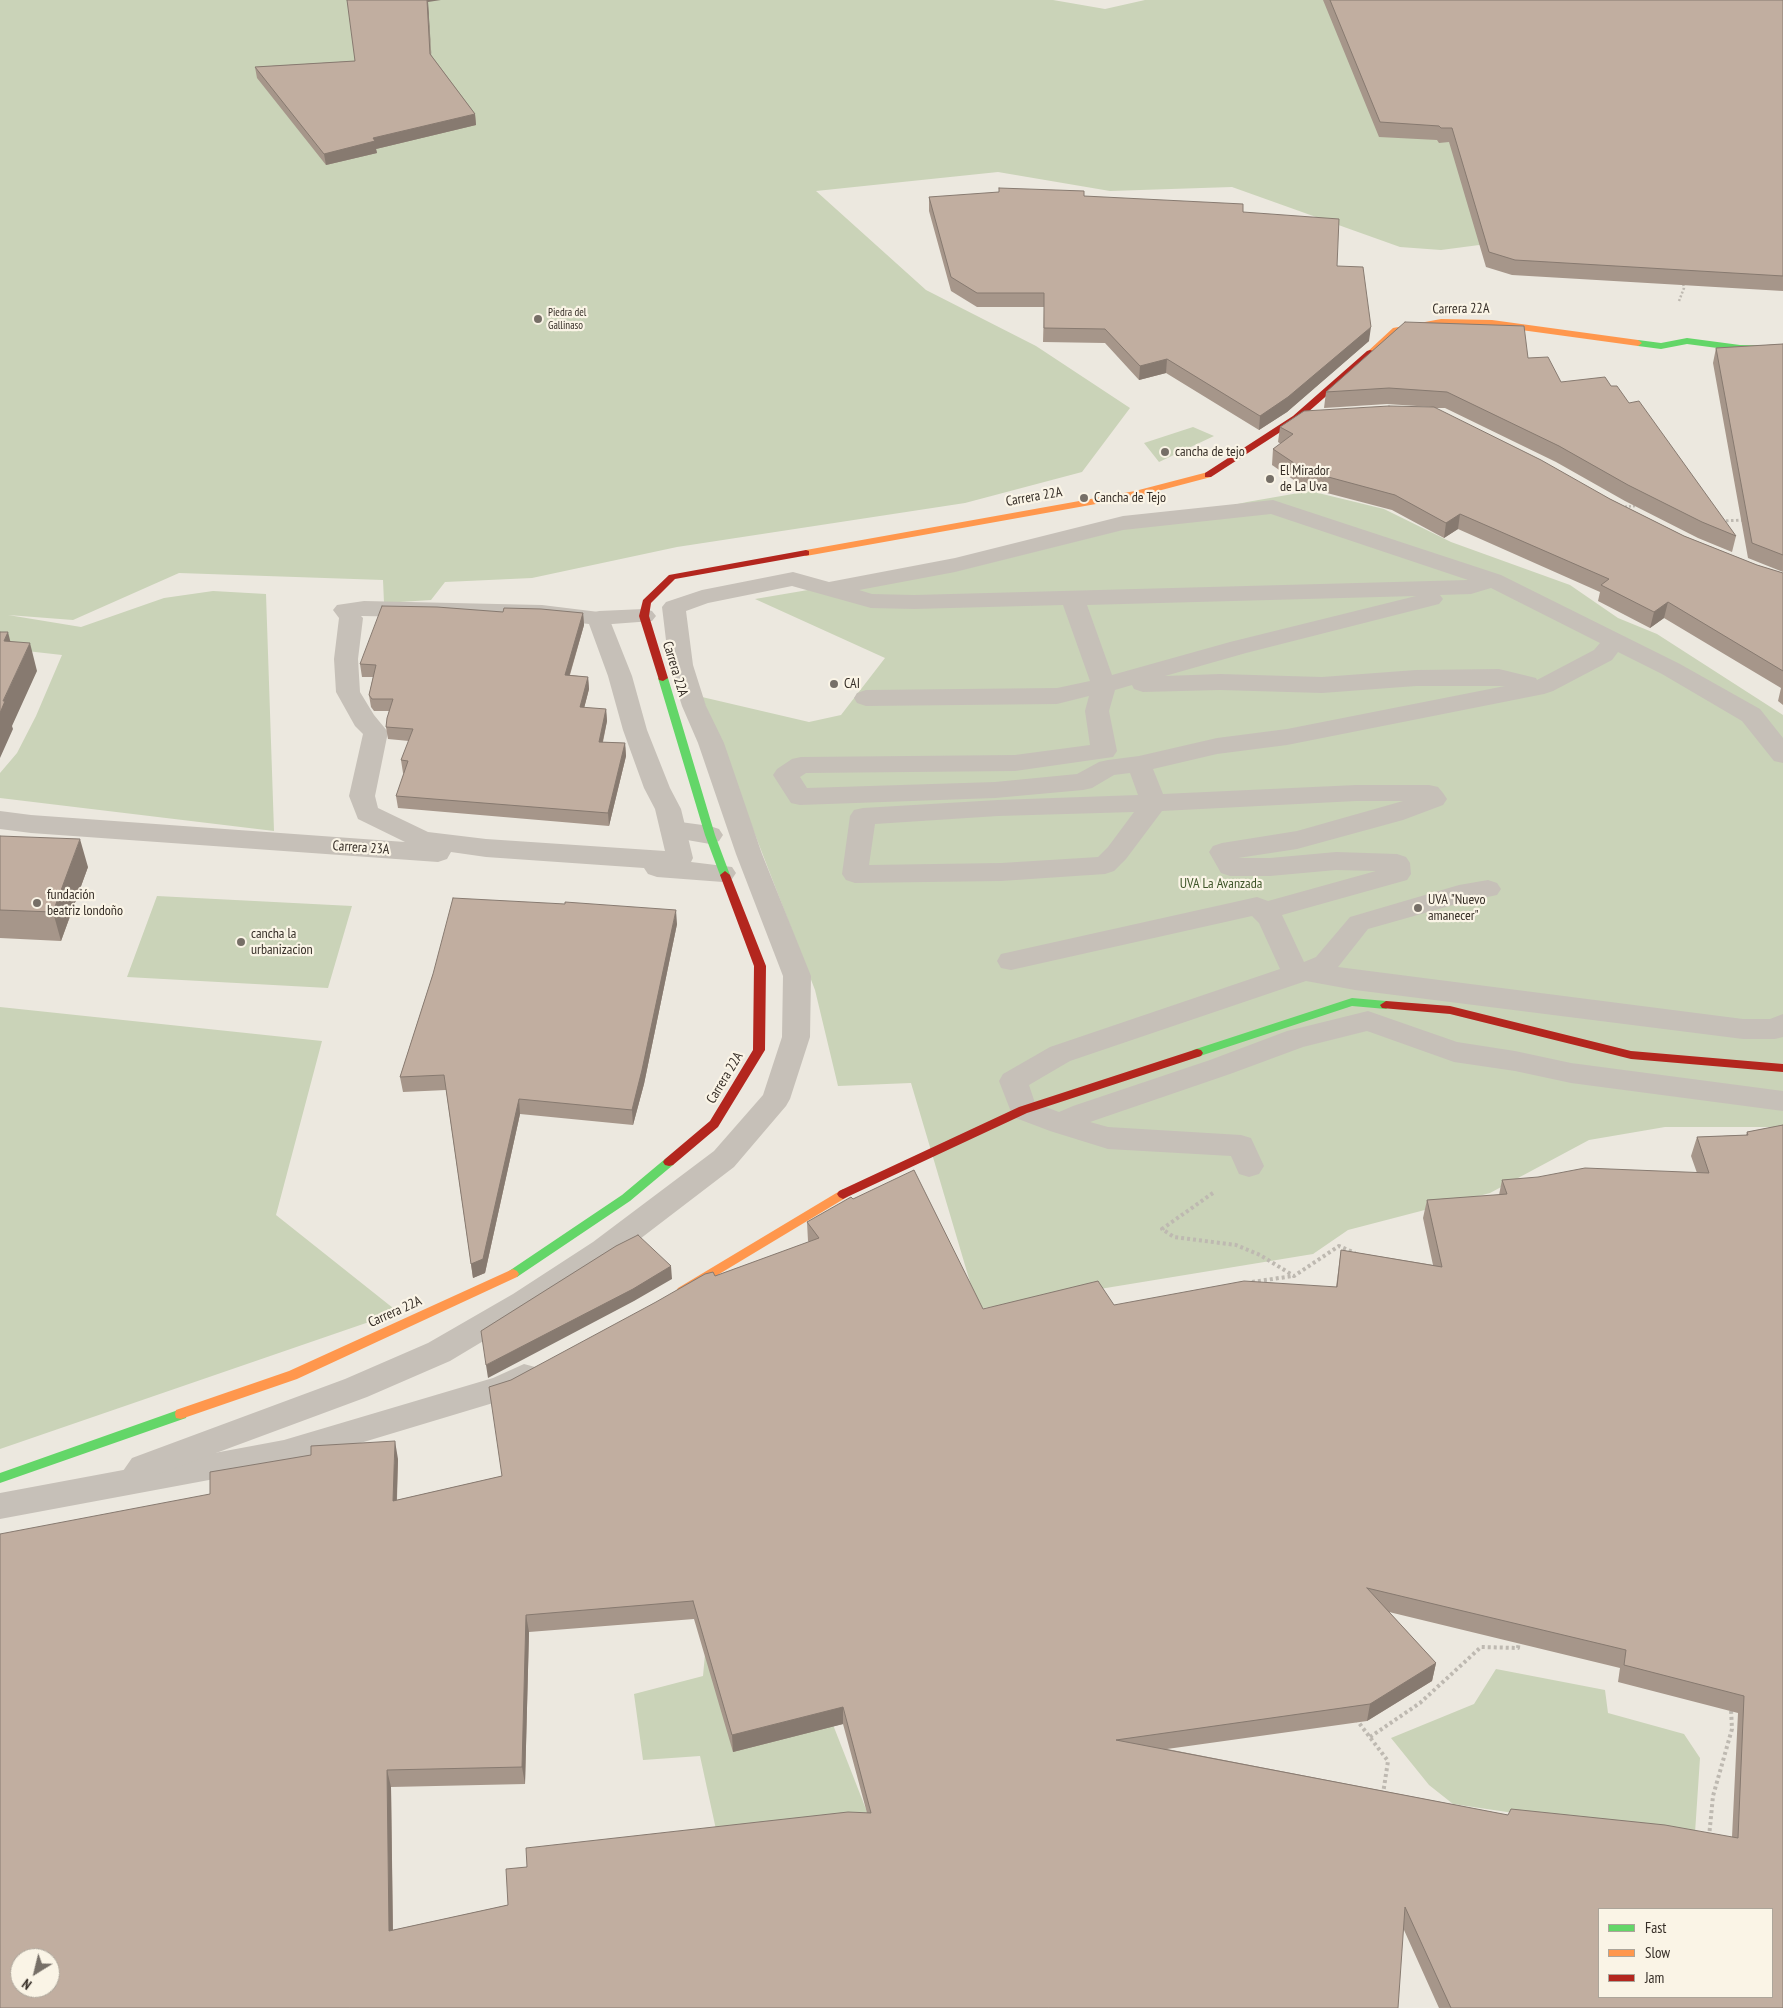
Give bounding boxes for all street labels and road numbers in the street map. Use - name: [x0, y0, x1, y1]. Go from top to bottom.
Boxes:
- street label: Carrera 22A: [1432, 300, 1490, 318]
- street label: Carrera 22A: [1005, 484, 1063, 510]
- street label: Carrera 22A: [659, 639, 691, 699]
- street label: Carrera 23A: [332, 838, 390, 858]
- street label: Carrera 22A: [703, 1049, 747, 1107]
- street label: Carrera 22A: [366, 1293, 424, 1331]

